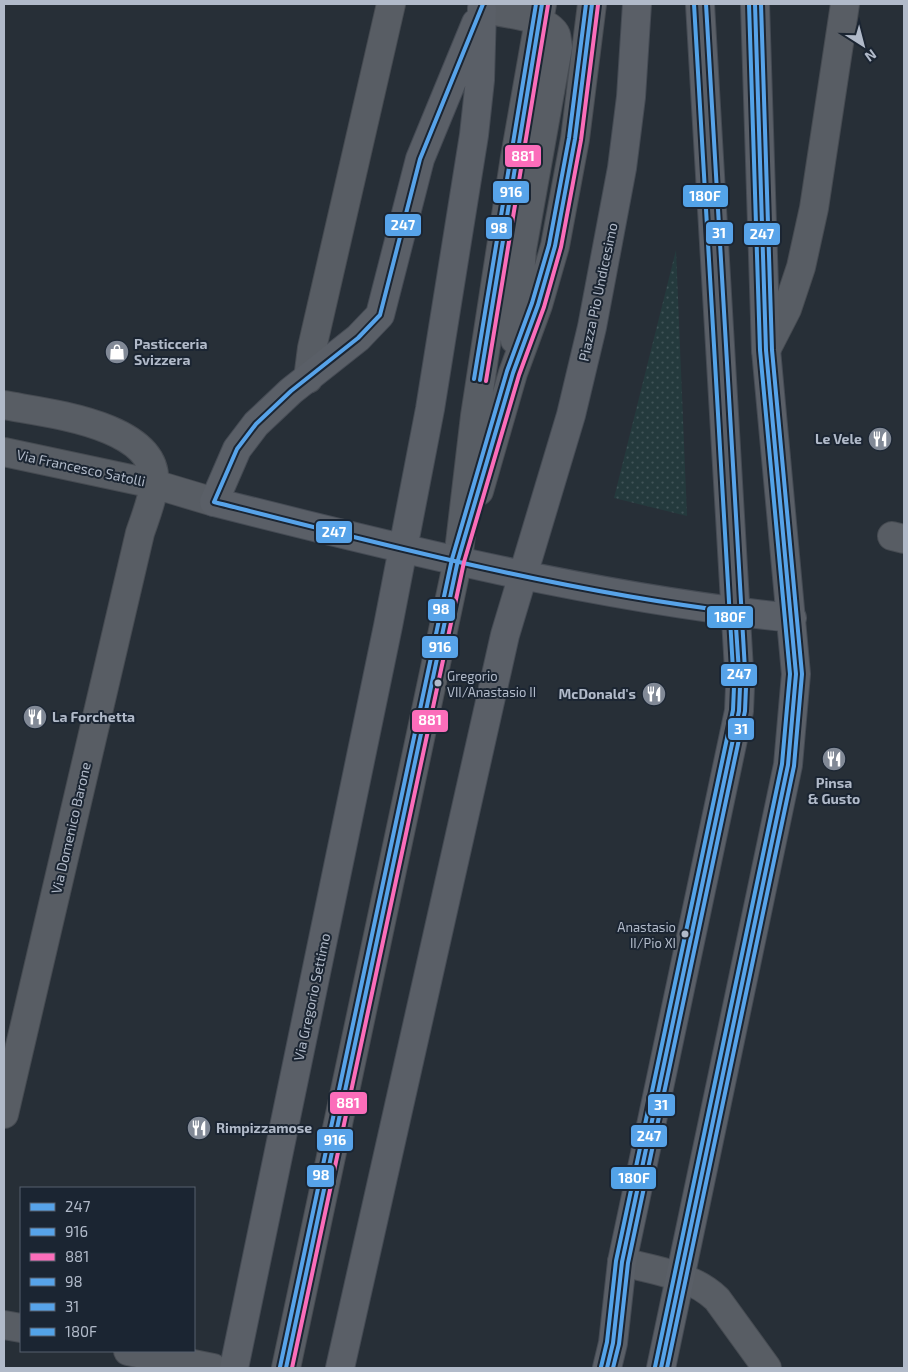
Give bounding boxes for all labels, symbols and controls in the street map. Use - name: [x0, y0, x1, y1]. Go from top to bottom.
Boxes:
- north arrow: [838, 20, 888, 70]
- text: N: [862, 46, 880, 66]
- line badge: 881: [504, 144, 542, 168]
- text: 881: [511, 147, 535, 164]
- line badge: 916: [492, 180, 530, 204]
- text: 916: [500, 183, 522, 200]
- line badge: 180F: [682, 184, 729, 208]
- text: 180F: [689, 187, 721, 204]
- line badge: 247: [384, 213, 422, 237]
- text: 247: [391, 216, 416, 233]
- line badge: 98: [485, 216, 513, 240]
- text: 98: [491, 219, 507, 236]
- street label: Piazza Pio Undicesimo: [575, 221, 621, 363]
- line badge: 31: [705, 221, 734, 245]
- line badge: 247: [743, 222, 781, 246]
- text: 31: [712, 224, 726, 241]
- text: 247: [750, 225, 775, 242]
- place label: Pasticceria Svizzera: [134, 335, 207, 368]
- shop icon: Pasticceria Svizzera: [104, 339, 130, 365]
- restaurant icon: Le Vele: [867, 426, 893, 452]
- place label: Le Vele: [815, 430, 862, 447]
- street label: Via Francesco Satolli: [15, 446, 147, 489]
- line badge: 247: [315, 520, 353, 544]
- text: 247: [322, 523, 347, 540]
- line badge: 98: [427, 598, 456, 622]
- text: 98: [433, 600, 449, 617]
- line badge: 180F: [706, 605, 754, 629]
- text: 180F: [714, 608, 746, 625]
- line badge: 916: [421, 635, 459, 659]
- text: 916: [429, 638, 451, 655]
- line badge: 247: [720, 663, 758, 687]
- text: 247: [727, 665, 752, 682]
- place label: Gregorio VII/Anastasio II: [447, 668, 536, 700]
- marker: Gregorio VII/Anastasio II: [433, 678, 443, 688]
- restaurant icon: McDonald's: [641, 681, 667, 707]
- place label: McDonald's: [558, 685, 636, 702]
- restaurant icon: La Forchetta: [22, 704, 48, 730]
- place label: La Forchetta: [52, 708, 135, 725]
- line badge: 881: [411, 709, 449, 733]
- text: 881: [418, 711, 442, 728]
- line badge: 31: [727, 717, 755, 741]
- text: 31: [734, 720, 748, 737]
- restaurant icon: Pinsa & Gusto: [821, 746, 847, 772]
- street label: Via Domenico Barone: [47, 760, 94, 895]
- place label: Pinsa & Gusto: [808, 774, 860, 807]
- place label: Anastasio II/Pio XI: [617, 919, 676, 951]
- marker: Anastasio II/Pio XI: [680, 929, 690, 939]
- street label: Via Gregorio Settimo: [290, 931, 333, 1062]
- line badge: 881: [329, 1091, 368, 1115]
- line badge: 31: [647, 1093, 676, 1117]
- text: 881: [336, 1094, 360, 1111]
- text: 31: [654, 1096, 668, 1113]
- restaurant icon: Rimpizzamose: [186, 1115, 212, 1141]
- place label: Rimpizzamose: [216, 1119, 312, 1136]
- line badge: 247: [630, 1124, 668, 1148]
- text: 247: [637, 1127, 662, 1144]
- line badge: 916: [316, 1128, 354, 1152]
- text: 916: [324, 1131, 346, 1148]
- line badge: 98: [306, 1164, 335, 1188]
- text: 98: [313, 1166, 329, 1183]
- line badge: 180F: [610, 1166, 657, 1190]
- text: 180F: [618, 1169, 650, 1186]
- legend: [20, 1187, 195, 1352]
- text: 247: [65, 1197, 91, 1215]
- text: 916: [65, 1222, 88, 1240]
- text: 881: [65, 1247, 89, 1265]
- text: 98: [65, 1272, 83, 1290]
- text: 31: [65, 1297, 79, 1315]
- text: 180F: [65, 1322, 97, 1340]

